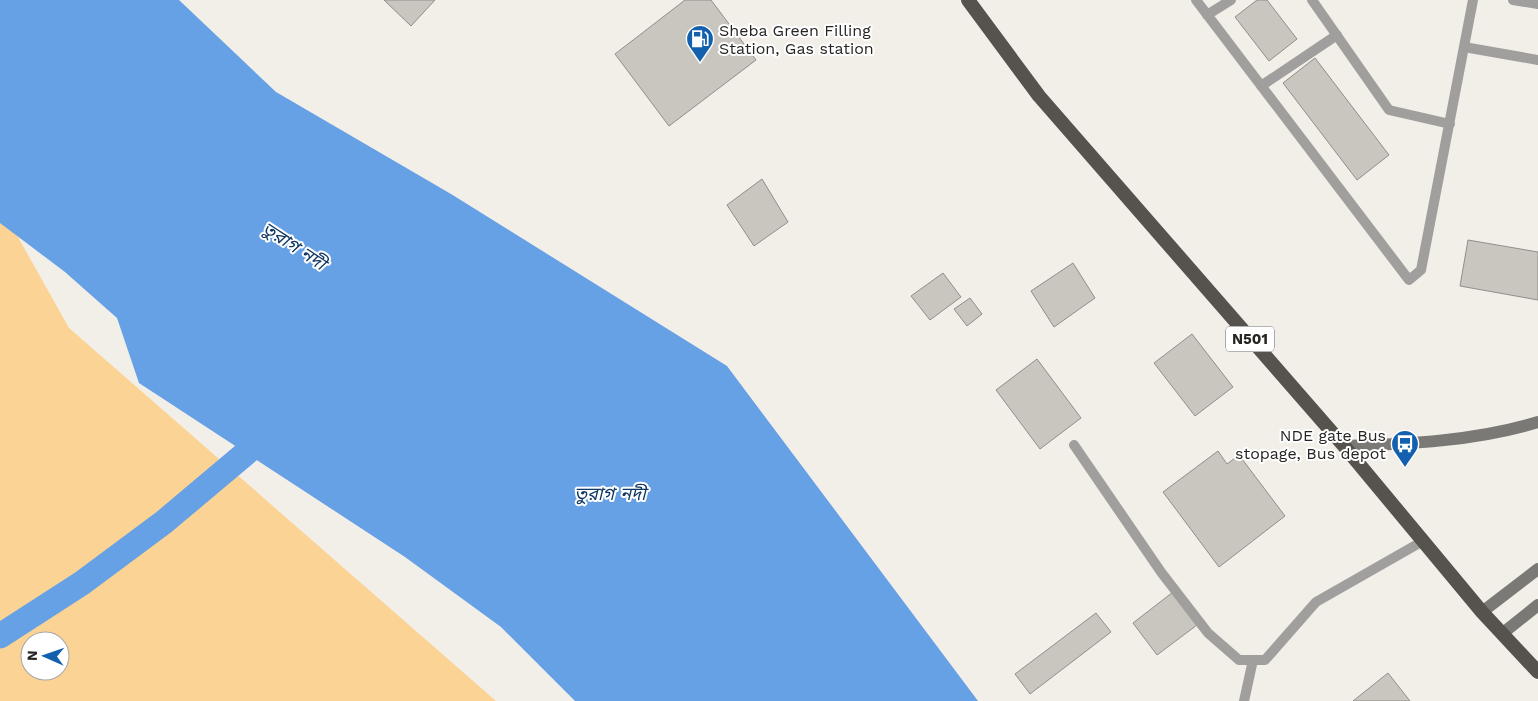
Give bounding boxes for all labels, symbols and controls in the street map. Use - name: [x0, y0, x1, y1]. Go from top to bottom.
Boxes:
- place label: Sheba Green Filling Station, Gas station: [719, 21, 874, 58]
- fuel station icon: Sheba Green Filling Station, Gas station: [685, 24, 715, 63]
- water label: তুরাগ নদী: [258, 217, 333, 276]
- road number: N501: [1226, 326, 1274, 352]
- place label: NDE gate Bus stopage, Bus depot: [1235, 426, 1386, 463]
- bus stop icon: NDE gate Bus stopage, Bus depot: [1390, 429, 1420, 468]
- water label: তুরাগ নদী: [574, 483, 649, 505]
- north arrow: [20, 631, 70, 681]
- text: N: [24, 650, 40, 661]

